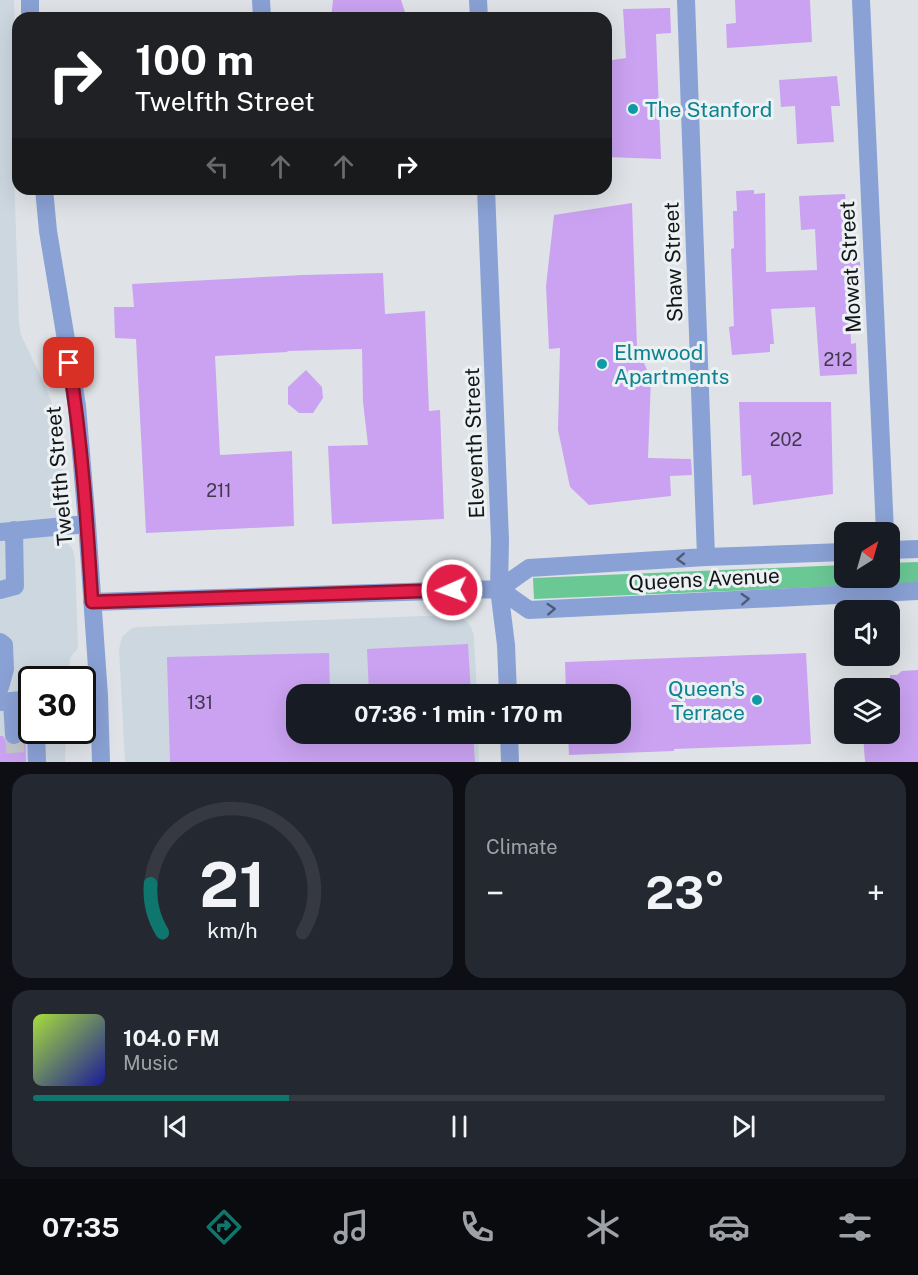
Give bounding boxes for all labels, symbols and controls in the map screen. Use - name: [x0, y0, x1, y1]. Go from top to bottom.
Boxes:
- text: 100 m: [135, 35, 254, 84]
- icon: right: [36, 36, 114, 114]
- text: Twelfth Street: [135, 85, 315, 117]
- place label: The Stanford: [645, 97, 772, 122]
- marker: The Stanford: [626, 102, 640, 116]
- icon: left: [201, 150, 234, 183]
- icon: ahead: [264, 150, 297, 183]
- icon: ahead: [327, 150, 360, 183]
- icon: right: [390, 150, 423, 183]
- street label: Mowat Street: [834, 200, 866, 334]
- street label: Shaw Street: [658, 202, 688, 322]
- pin: [43, 337, 94, 388]
- place label: Elmwood Apartments: [614, 340, 729, 389]
- icon: arrive: [52, 346, 85, 379]
- house number: 212: [824, 349, 852, 370]
- marker: Elmwood Apartments: [595, 357, 609, 371]
- street label: Eleventh Street: [459, 367, 489, 519]
- street label: Twelfth Street: [40, 405, 78, 547]
- house number: 202: [770, 429, 802, 450]
- house number: 211: [206, 480, 232, 501]
- north arrow: [834, 522, 900, 588]
- map controls: [834, 522, 900, 744]
- one-way arrow: [677, 552, 686, 565]
- position arrow: [420, 558, 484, 622]
- street label: Queens Avenue: [628, 563, 780, 595]
- one-way arrow: [741, 593, 750, 606]
- button: sound: [834, 600, 900, 666]
- one-way arrow: [546, 603, 555, 616]
- speed limit sign: 30: [18, 666, 96, 744]
- place label: Queen's Terrace: [668, 676, 745, 725]
- button: layers: [834, 678, 900, 744]
- house number: 131: [187, 692, 213, 713]
- marker: Queen's Terrace: [750, 693, 764, 707]
- text: 07:36 · 1 min · 170 m: [354, 701, 563, 727]
- text: Climate: [486, 835, 558, 859]
- text: 21: [199, 848, 266, 921]
- text: 23°: [646, 866, 725, 919]
- text: −: [486, 874, 504, 912]
- text: +: [867, 874, 885, 912]
- text: km/h: [207, 918, 258, 943]
- text: 104.0 FM: [123, 1025, 220, 1051]
- text: Music: [123, 1051, 178, 1075]
- icon: previous: [159, 1110, 192, 1143]
- icon: pause: [443, 1110, 476, 1143]
- icon: next: [727, 1110, 760, 1143]
- icon: directions: [203, 1206, 245, 1248]
- icon: music: [330, 1206, 372, 1248]
- icon: phone: [456, 1206, 498, 1248]
- icon: climate: [582, 1206, 624, 1248]
- icon: car: [708, 1206, 750, 1248]
- icon: filters: [834, 1206, 876, 1248]
- text: 07:35: [42, 1211, 119, 1243]

